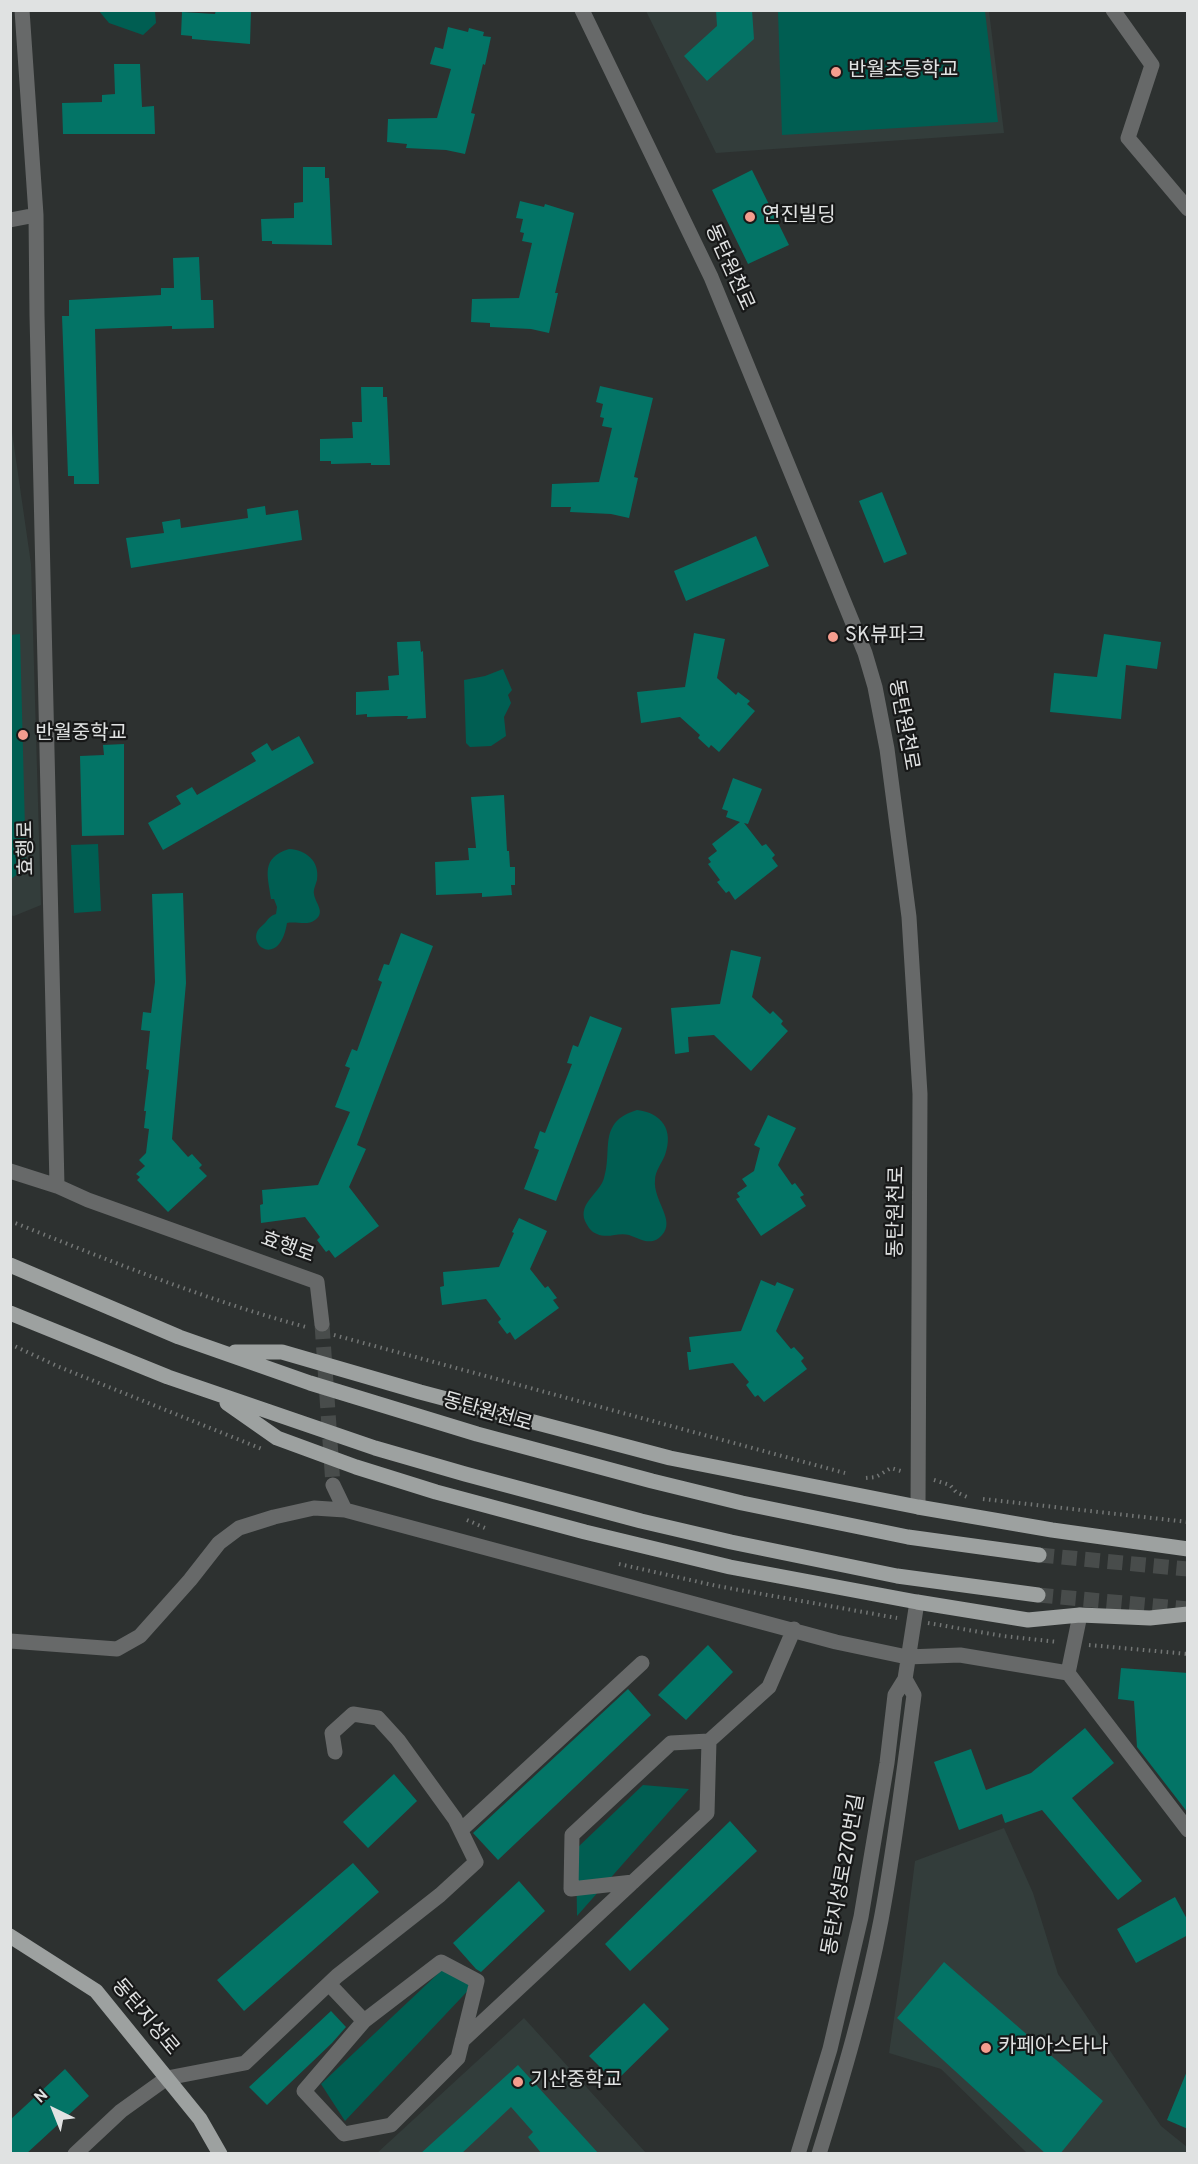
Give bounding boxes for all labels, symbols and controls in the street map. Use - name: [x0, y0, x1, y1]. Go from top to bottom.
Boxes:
- place label: 반월초등학교: [848, 60, 958, 84]
- marker: 반월초등학교: [829, 65, 843, 79]
- place label: 연진빌딩: [762, 205, 836, 229]
- marker: 연진빌딩: [743, 210, 757, 224]
- street label: 동탄원천로: [698, 221, 758, 315]
- place label: SK뷰파크: [845, 625, 925, 649]
- marker: SK뷰파크: [826, 630, 840, 644]
- street label: 동탄원천로: [882, 678, 922, 772]
- place label: 반월중학교: [35, 723, 127, 747]
- marker: 반월중학교: [16, 728, 30, 742]
- street label: 효행로: [16, 820, 40, 876]
- street label: 동탄원천로: [885, 1166, 911, 1258]
- street label: 효행로: [257, 1228, 317, 1270]
- street label: 동탄원천로: [439, 1390, 535, 1438]
- street label: 동탄지성로270번길: [819, 1792, 871, 1958]
- street label: 동탄지성로: [105, 1975, 183, 2061]
- place label: 카페아스타나: [998, 2036, 1108, 2060]
- marker: 카페아스타나: [979, 2041, 993, 2055]
- place label: 기산중학교: [530, 2070, 622, 2094]
- marker: 기산중학교: [511, 2075, 525, 2089]
- north arrow: [24, 2080, 84, 2140]
- text: N: [31, 2086, 53, 2108]

